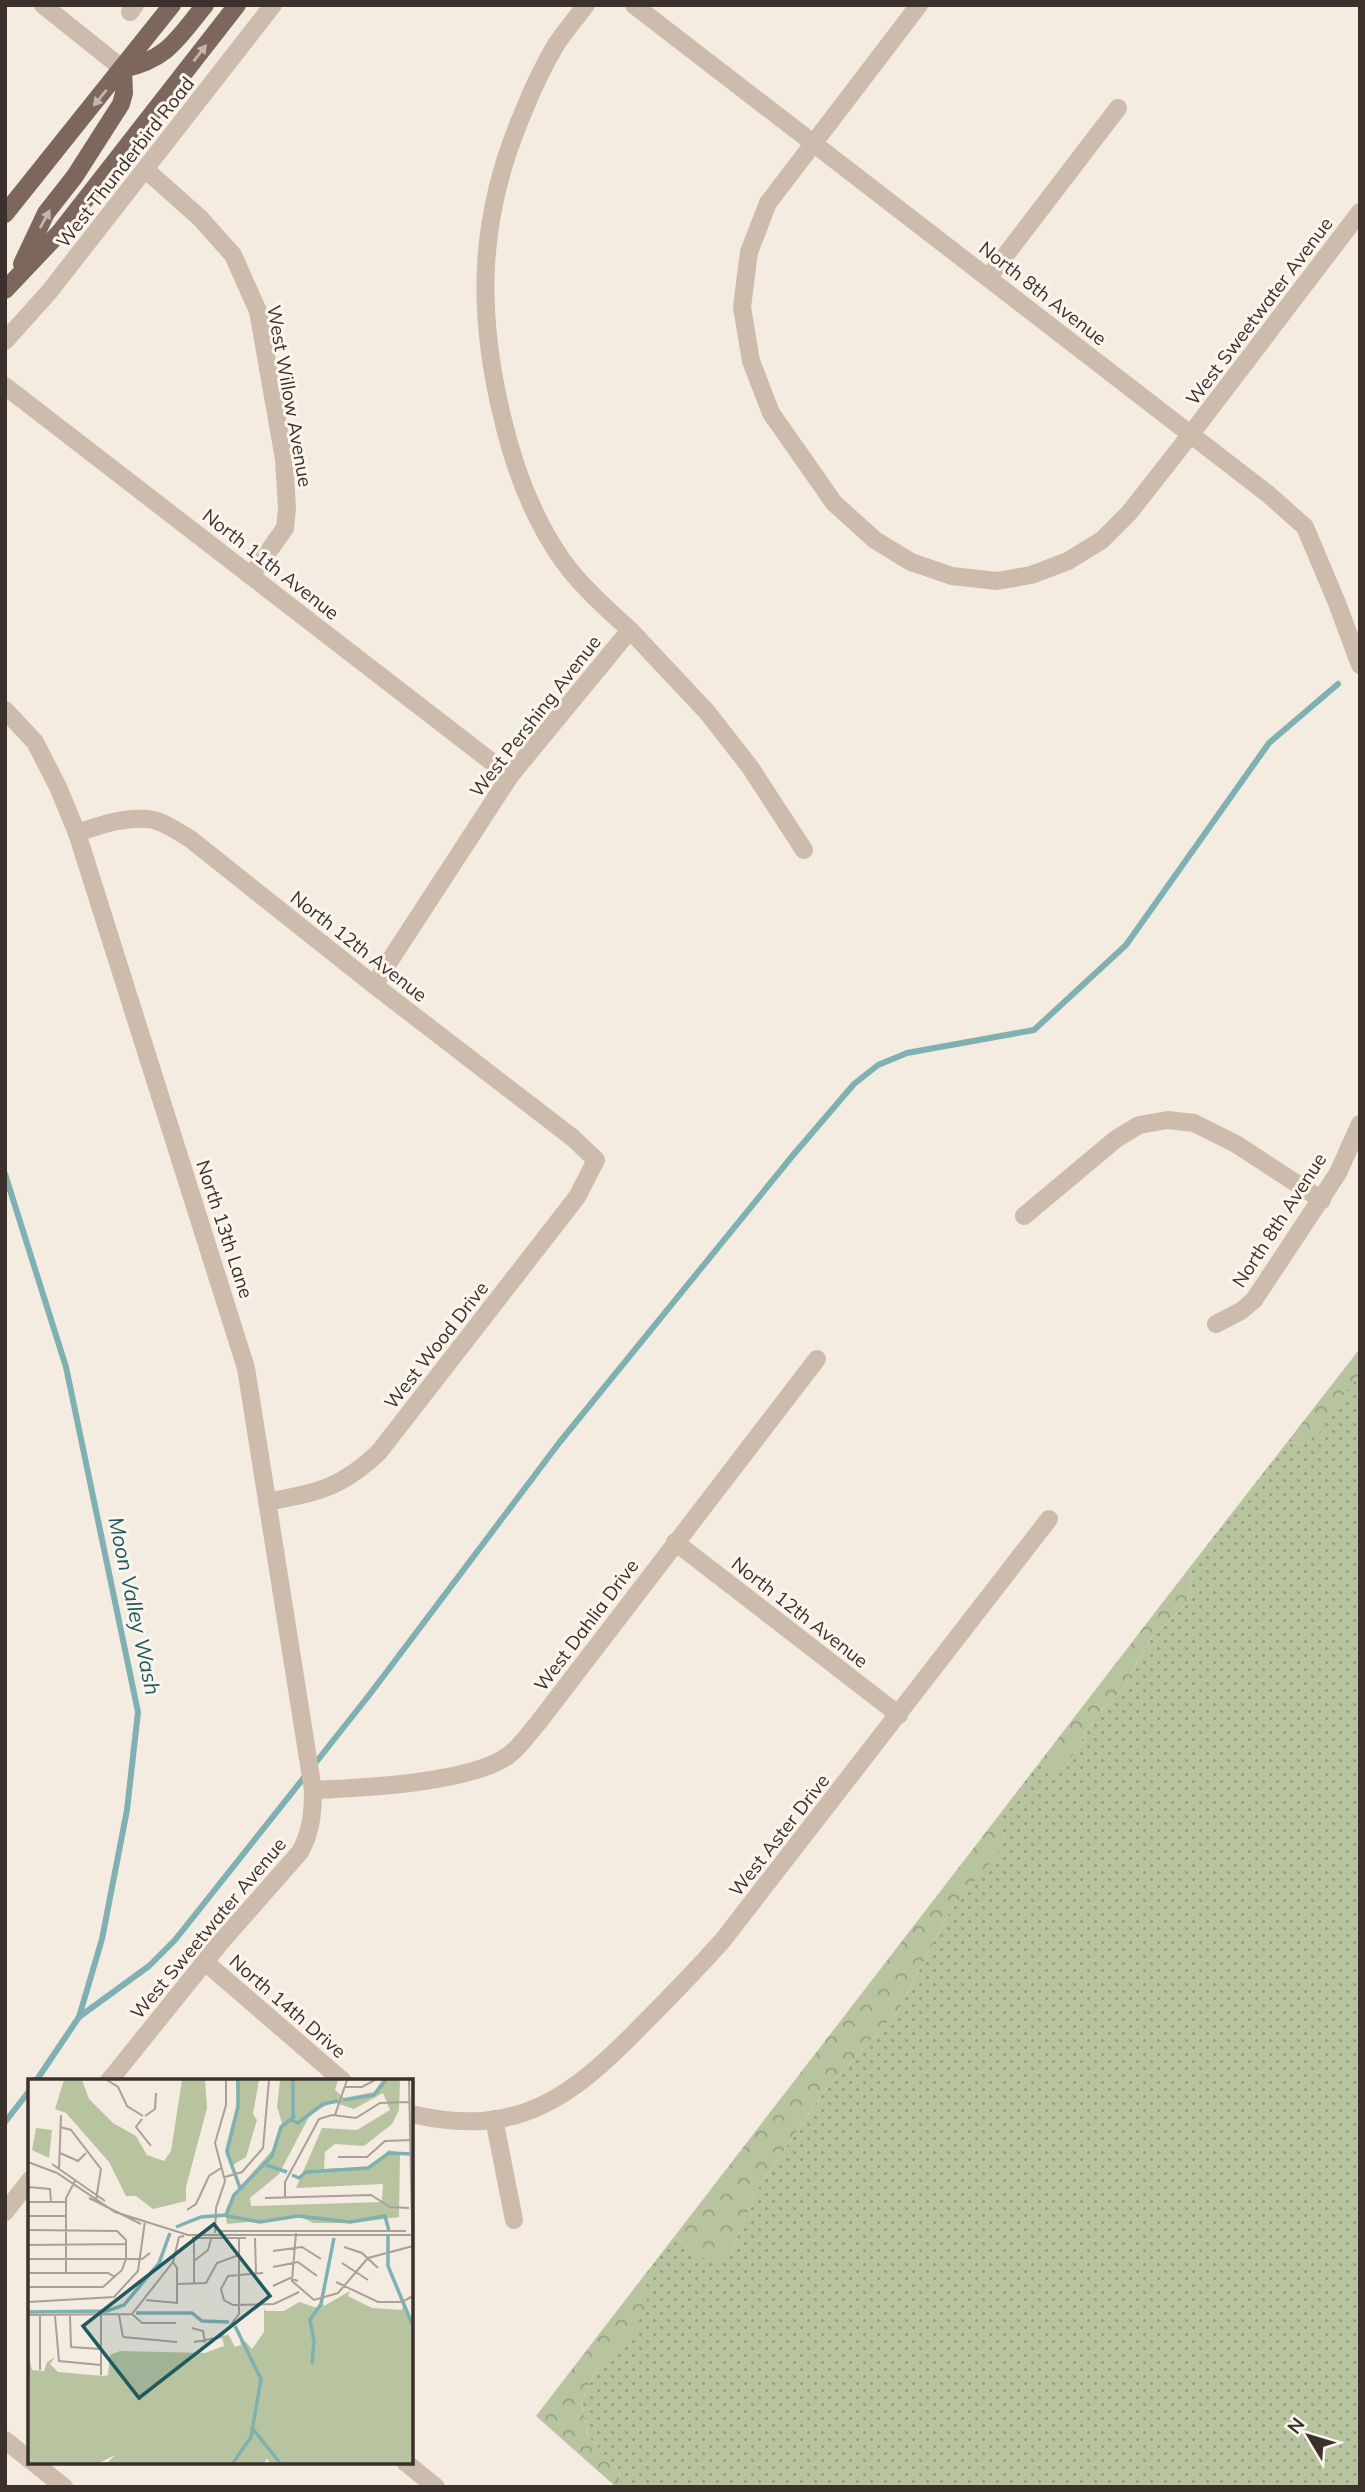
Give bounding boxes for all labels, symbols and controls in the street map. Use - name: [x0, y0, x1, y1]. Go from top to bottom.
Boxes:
- one-way arrow: [192, 44, 207, 62]
- street label: West Thunderbird Road: [51, 72, 199, 252]
- one-way arrow: [93, 89, 108, 106]
- one-way arrow: [39, 209, 51, 229]
- street label: West Sweetwater Avenue: [1180, 212, 1338, 410]
- street label: North 8th Avenue: [974, 236, 1112, 350]
- street label: West Willow Avenue: [262, 303, 318, 489]
- street label: North 11th Avenue: [198, 503, 344, 625]
- street label: West Pershing Avenue: [464, 630, 606, 802]
- street label: North 12th Avenue: [286, 885, 432, 1007]
- street label: North 8th Avenue: [1227, 1148, 1331, 1292]
- street label: North 13th Lane: [191, 1157, 259, 1301]
- street label: West Wood Drive: [379, 1276, 493, 1414]
- water label: Moon Valley Wash: [103, 1514, 167, 1697]
- street label: North 12th Avenue: [727, 1551, 873, 1673]
- street label: West Dahlia Drive: [528, 1554, 644, 1696]
- street label: West Aster Drive: [724, 1769, 834, 1901]
- street label: West Sweetwater Avenue: [125, 1832, 291, 2024]
- street label: North 14th Drive: [225, 1949, 351, 2063]
- inset map: [28, 2079, 413, 2464]
- north arrow: [1274, 2401, 1344, 2471]
- text: N: [1282, 2412, 1309, 2439]

